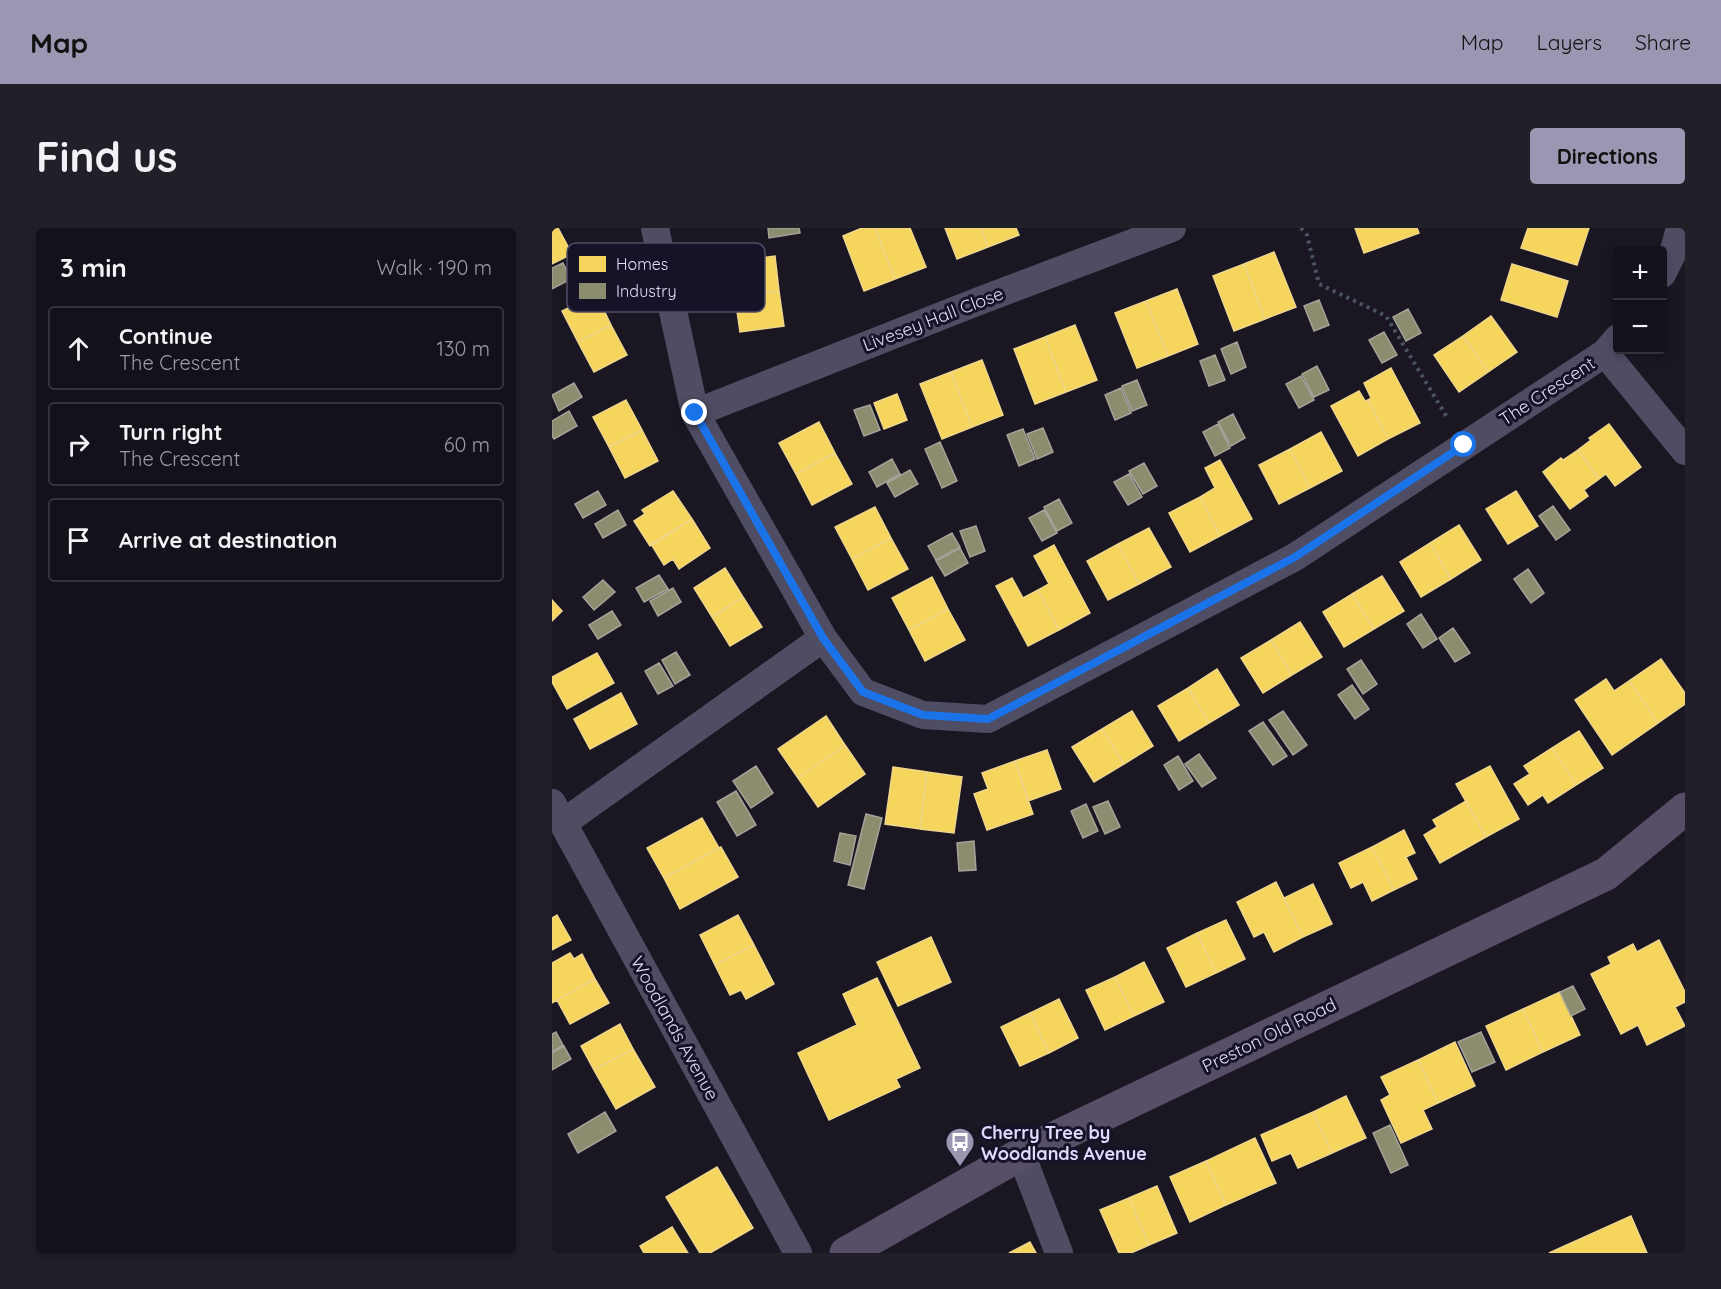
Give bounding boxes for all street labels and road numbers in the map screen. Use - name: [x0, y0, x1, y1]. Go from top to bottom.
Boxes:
- street label: Livesey Hall Close: [859, 282, 1007, 356]
- street label: The Crescent: [1495, 352, 1599, 430]
- street label: Woodlands Avenue: [626, 952, 724, 1104]
- street label: Preston Old Road: [1198, 993, 1340, 1077]

